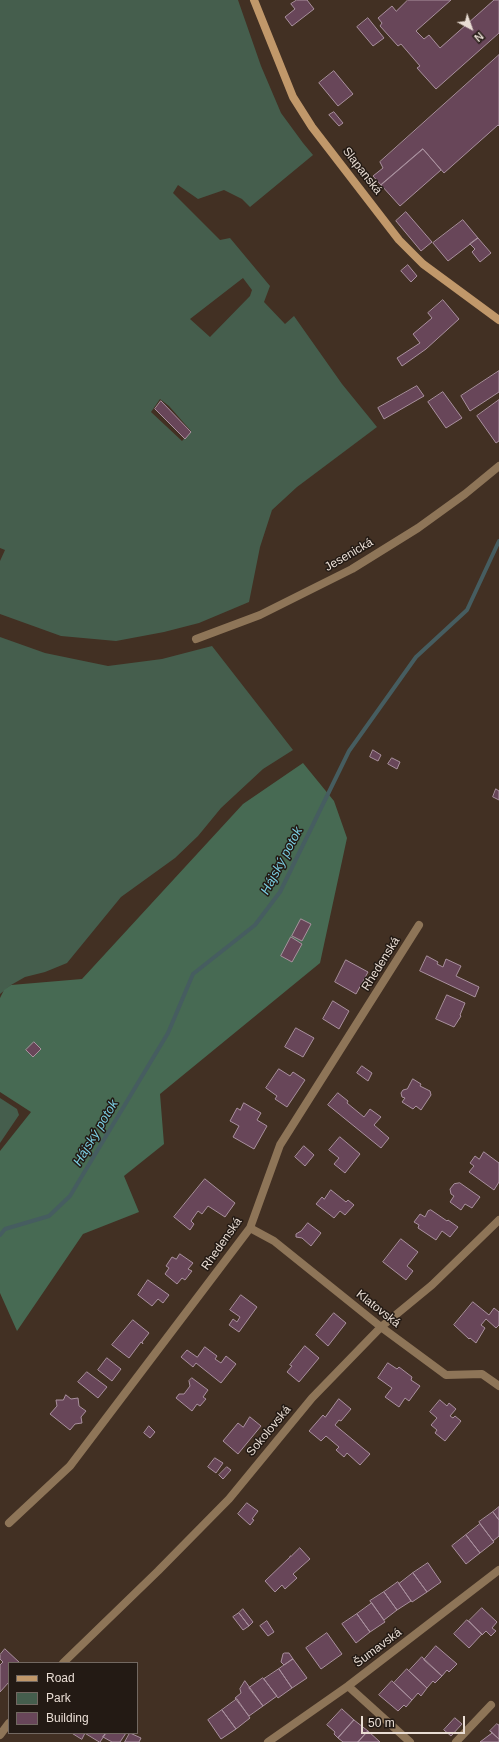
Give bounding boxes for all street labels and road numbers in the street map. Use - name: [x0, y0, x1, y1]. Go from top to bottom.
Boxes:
- street label: Slapanská: [339, 144, 385, 198]
- street label: Jesenická: [322, 535, 376, 575]
- street label: Rhedenská: [359, 934, 403, 994]
- street label: Rhedenská: [199, 1215, 245, 1273]
- street label: Klatovská: [353, 1287, 403, 1331]
- street label: Sokolovská: [244, 1403, 294, 1459]
- street label: Šumavská: [351, 1625, 405, 1671]

